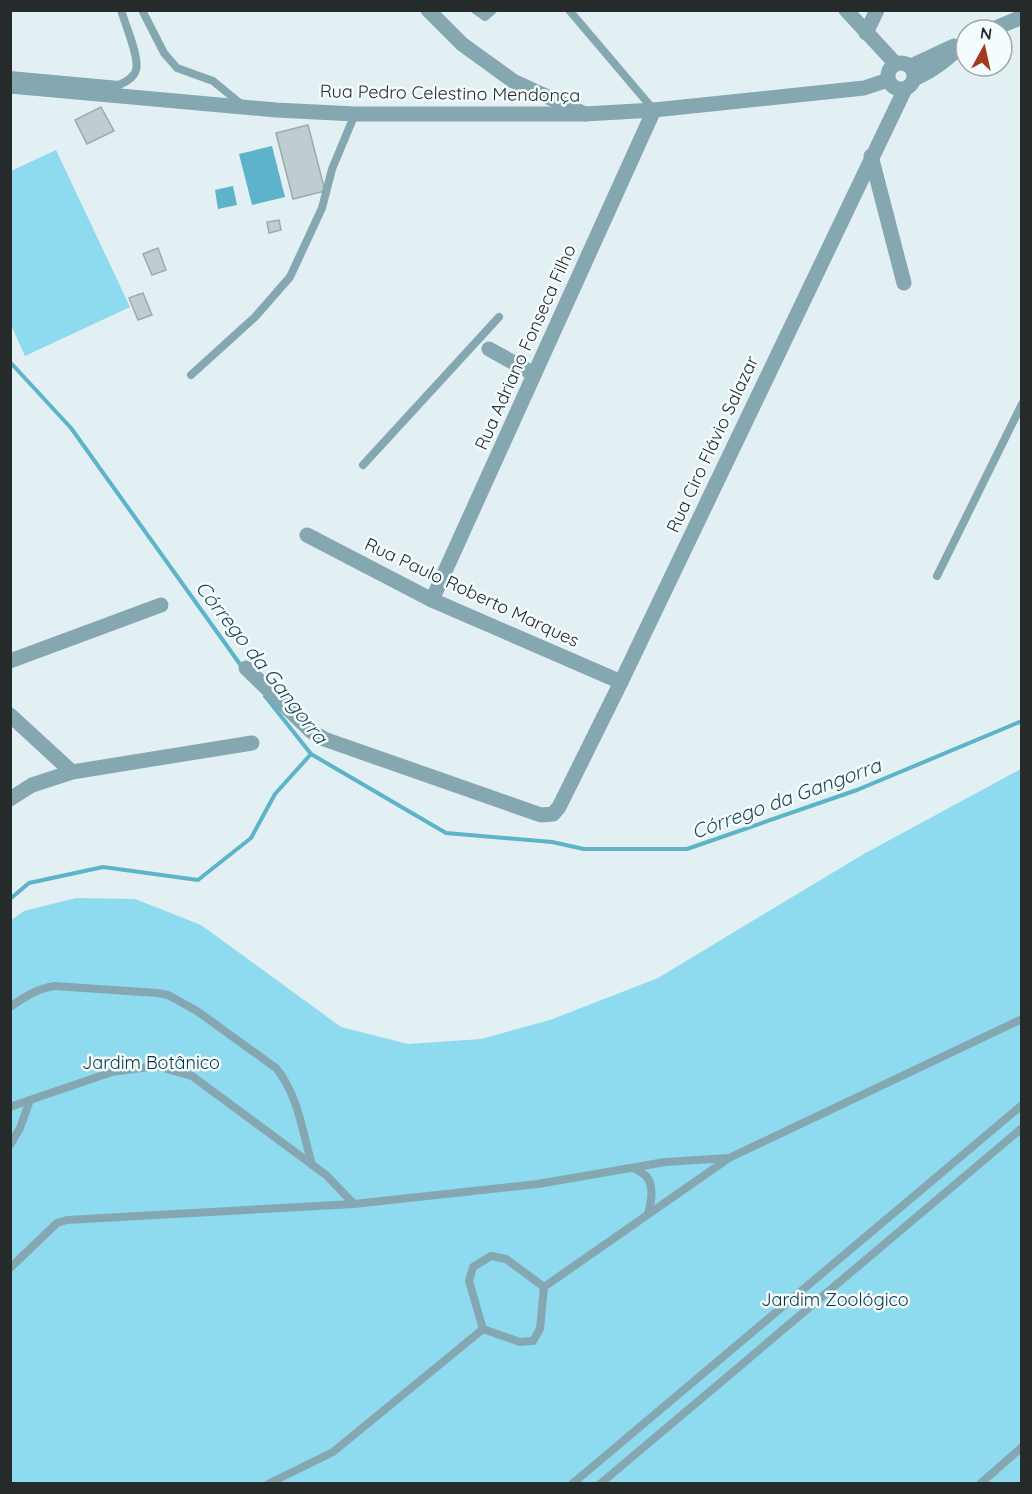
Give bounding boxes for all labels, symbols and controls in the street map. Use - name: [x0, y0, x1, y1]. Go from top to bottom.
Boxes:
- north arrow: [954, 18, 1014, 78]
- text: N: [979, 22, 993, 44]
- street label: Rua Pedro Celestino Mendonça: [320, 79, 580, 107]
- street label: Rua Adriano Fonseca Filho: [469, 241, 581, 453]
- street label: Rua Ciro Flávio Salazar: [661, 352, 763, 536]
- street label: Rua Paulo Roberto Marques: [361, 532, 583, 652]
- water label: Córrego da Gangorra: [191, 576, 335, 750]
- water label: Córrego da Gangorra: [688, 751, 886, 844]
- park label: Jardim Botânico: [82, 1051, 220, 1074]
- park label: Jardim Zoológico: [761, 1288, 909, 1311]

